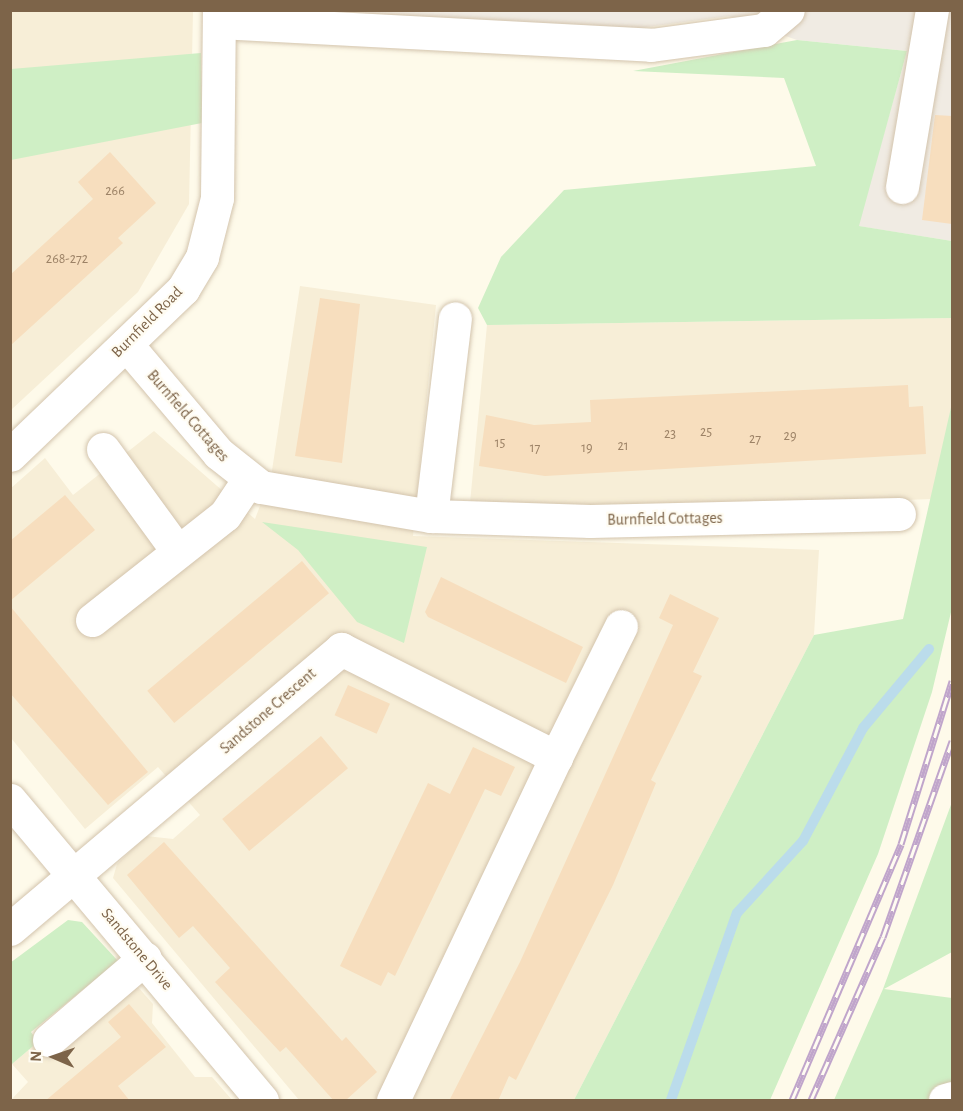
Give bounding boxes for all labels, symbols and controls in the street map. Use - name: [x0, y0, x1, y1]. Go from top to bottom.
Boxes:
- house number: 266: [105, 183, 125, 199]
- house number: 268-272: [46, 251, 88, 267]
- street label: Burnfield Road: [107, 282, 187, 362]
- street label: Burnfield Cottages: [143, 366, 233, 466]
- house number: 25: [700, 424, 712, 440]
- house number: 23: [664, 426, 676, 442]
- house number: 29: [784, 428, 796, 444]
- house number: 27: [749, 431, 761, 447]
- house number: 15: [495, 435, 505, 451]
- house number: 21: [617, 438, 629, 454]
- house number: 17: [530, 440, 540, 456]
- house number: 19: [581, 440, 593, 456]
- street label: Burnfield Cottages: [607, 508, 723, 530]
- street label: Sandstone Crescent: [216, 664, 320, 758]
- street label: Sandstone Drive: [97, 904, 177, 994]
- north arrow: [24, 1027, 84, 1087]
- text: N: [28, 1051, 44, 1062]

